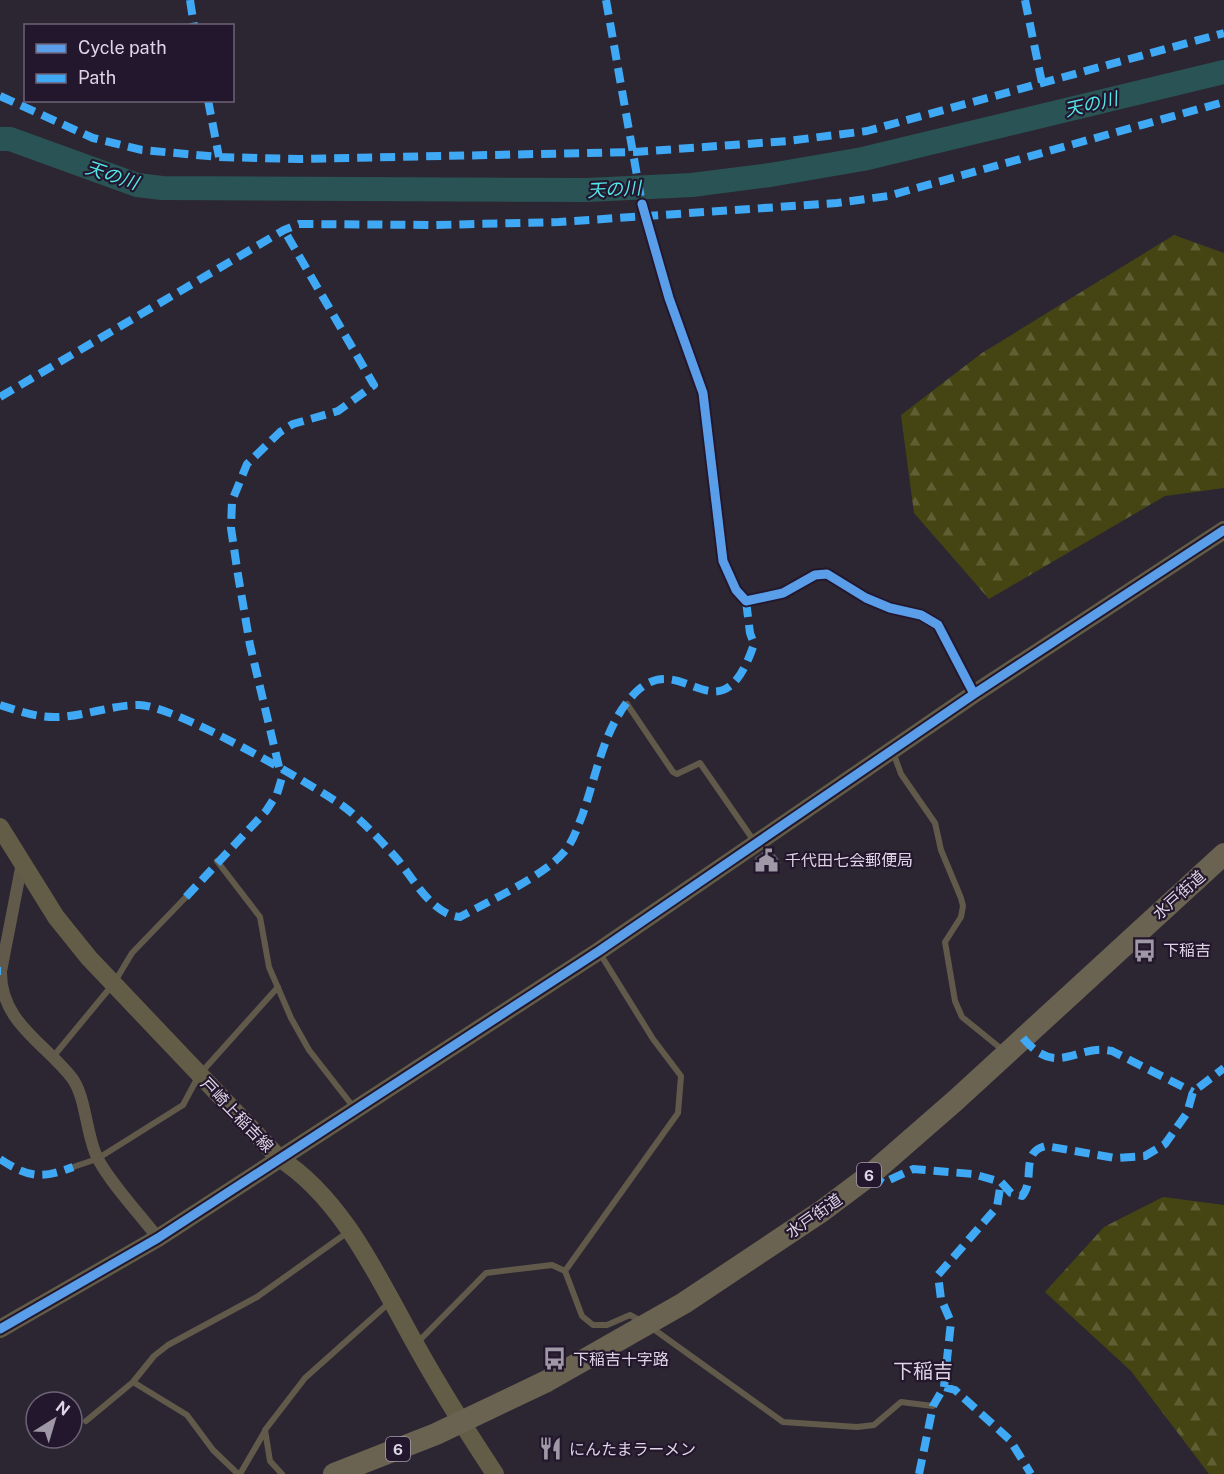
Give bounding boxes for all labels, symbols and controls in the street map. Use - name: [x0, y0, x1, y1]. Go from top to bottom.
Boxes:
- legend: [24, 24, 234, 102]
- text: Cycle path: [78, 37, 167, 58]
- text: Path: [78, 67, 116, 88]
- water label: 天の川: [1062, 87, 1122, 120]
- water label: 天の川: [83, 157, 143, 194]
- water label: 天の川: [586, 177, 644, 201]
- public building icon: 千代田七会郵便局: [754, 847, 780, 873]
- place label: 千代田七会郵便局: [785, 851, 913, 870]
- street label: 水戸街道: [1149, 867, 1209, 923]
- bus stop icon: 下稲吉: [1132, 937, 1158, 963]
- place label: 下稲吉: [1163, 941, 1211, 960]
- street label: 戸崎上稲吉線: [197, 1074, 277, 1156]
- road number: 6: [857, 1163, 881, 1187]
- street label: 水戸街道: [782, 1190, 846, 1242]
- bus stop icon: 下稲吉十字路: [542, 1346, 568, 1372]
- place label: 下稲吉十字路: [573, 1350, 669, 1369]
- district label: 下稲吉: [893, 1359, 953, 1383]
- north arrow: [24, 1390, 84, 1450]
- text: N: [52, 1397, 73, 1420]
- restaurant icon: にんたまラーメン: [538, 1436, 564, 1462]
- road number: 6: [386, 1437, 410, 1461]
- place label: にんたまラーメン: [569, 1440, 696, 1459]

